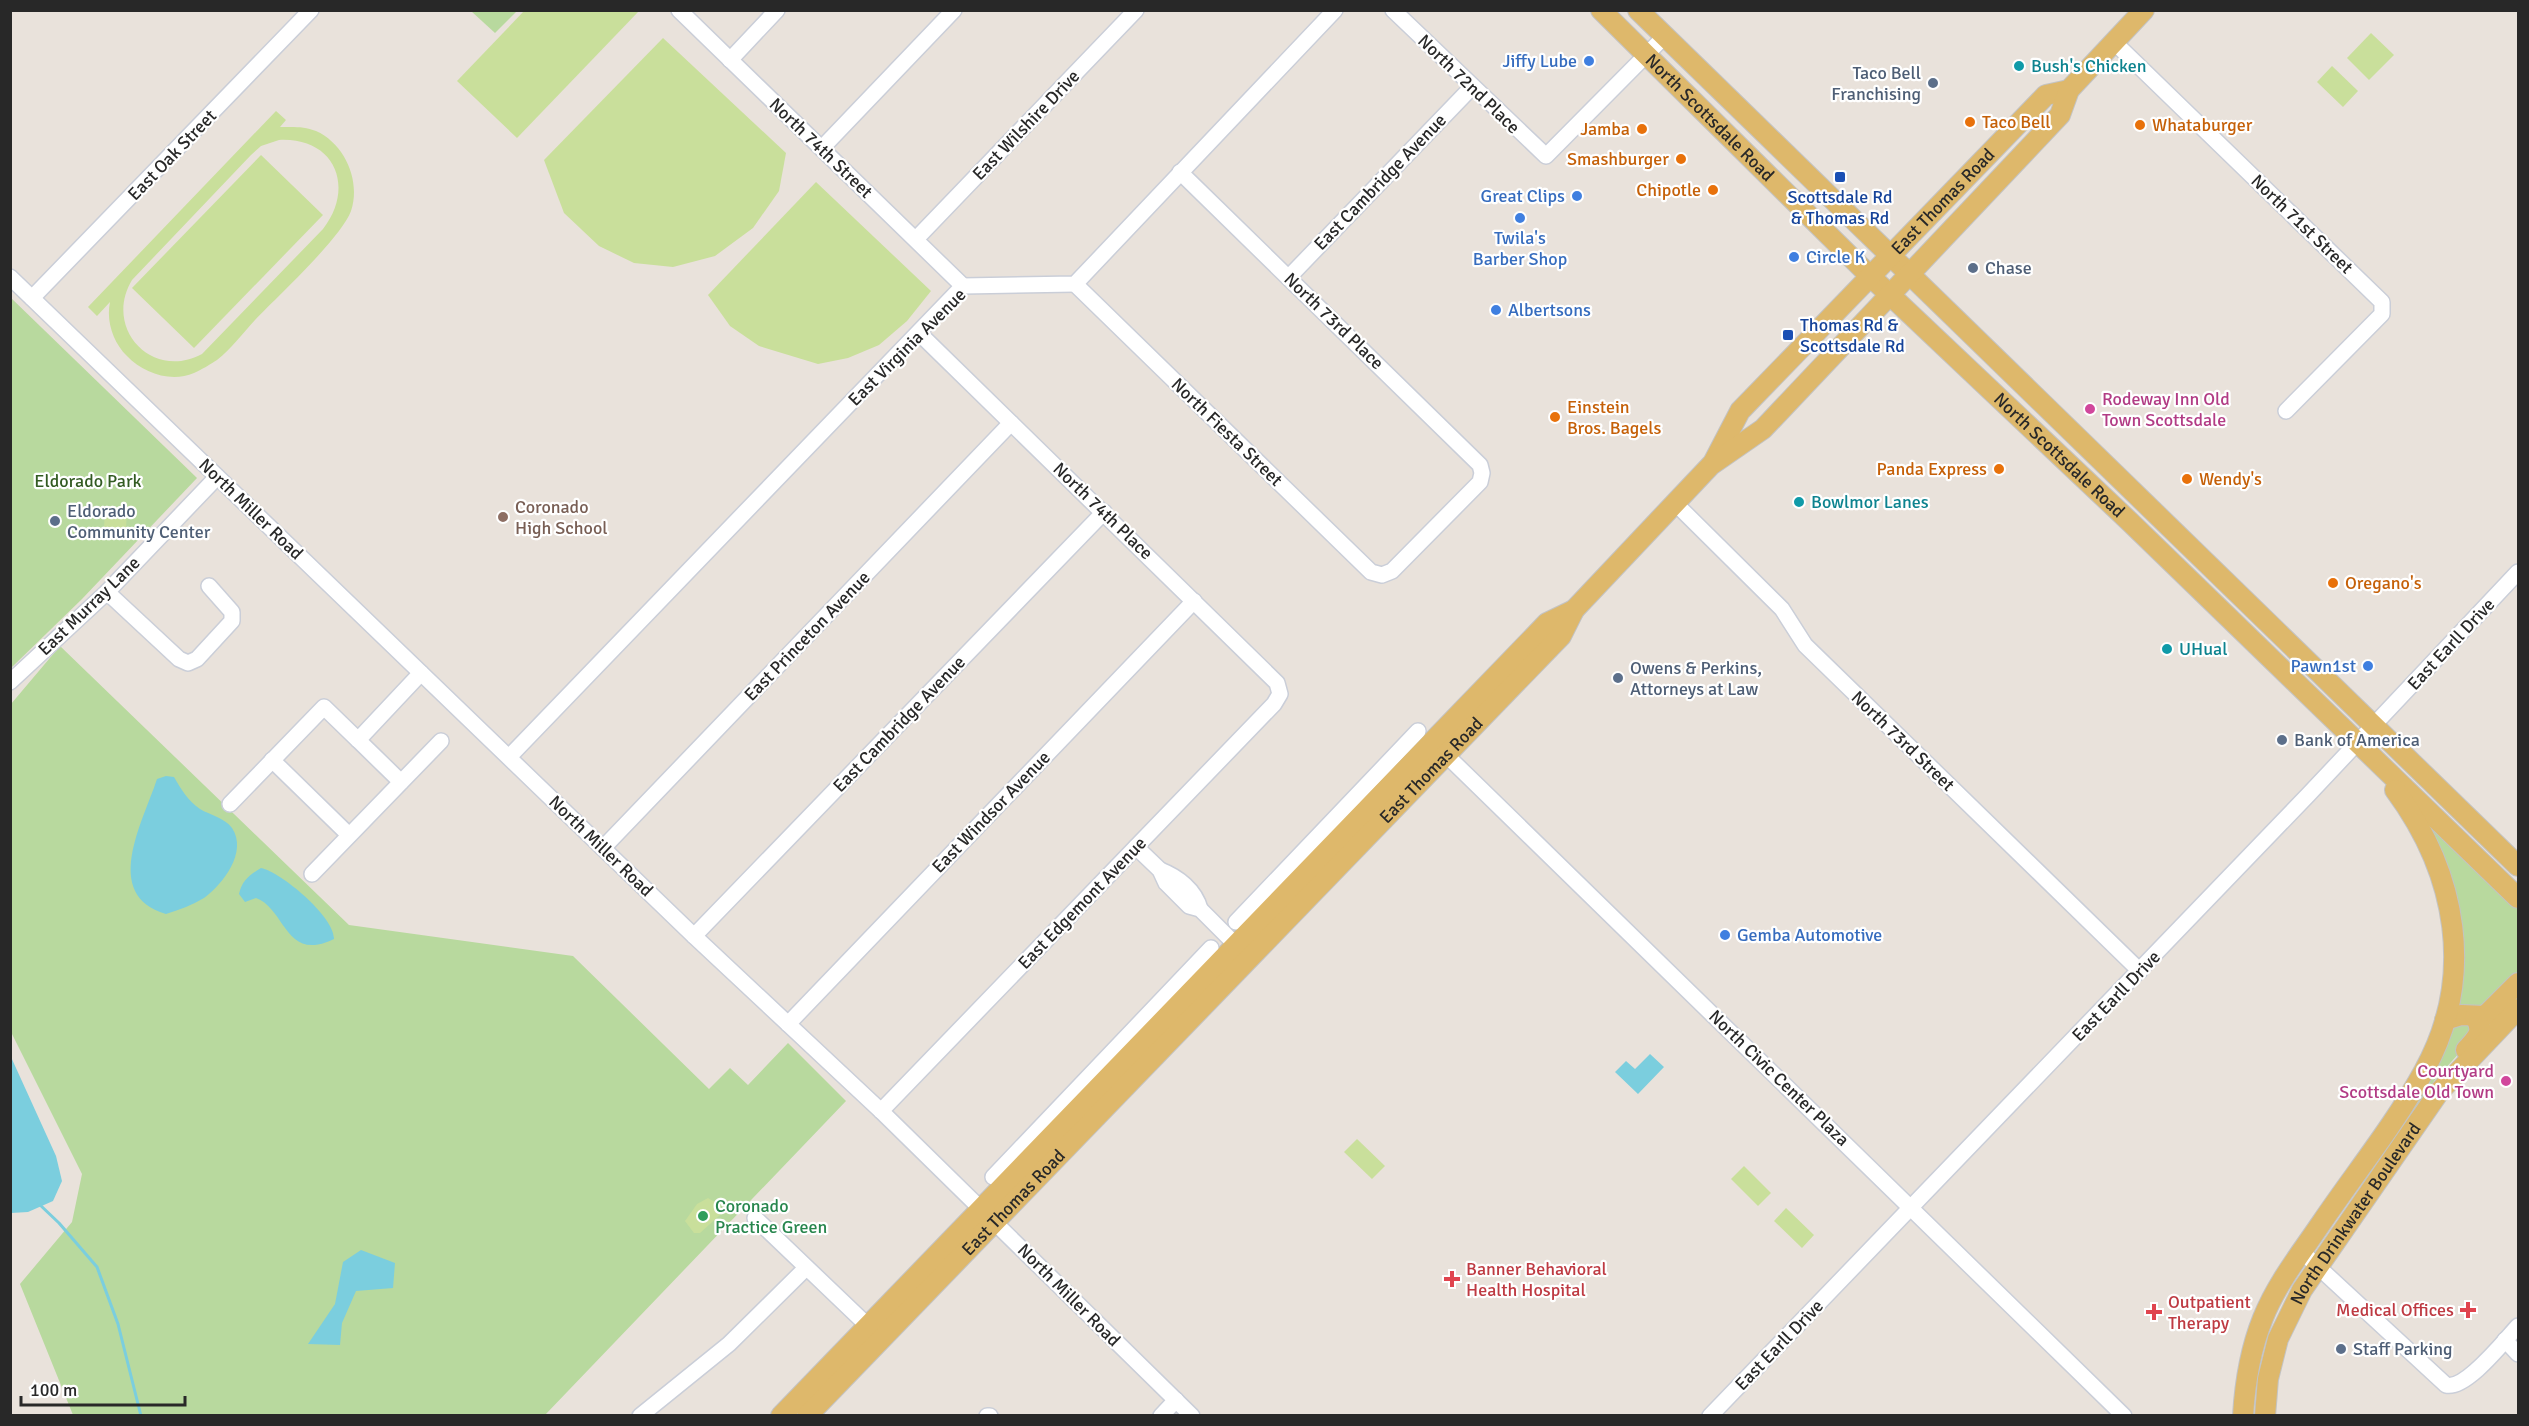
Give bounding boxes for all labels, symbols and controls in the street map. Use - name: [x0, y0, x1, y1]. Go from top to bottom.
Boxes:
- street label: North 72nd Place: [1413, 30, 1525, 138]
- street label: North Scottsdale Road: [1641, 49, 1779, 186]
- place label: Jiffy Lube: [1502, 50, 1577, 72]
- marker: Jiffy Lube: [1582, 54, 1596, 68]
- place label: Bush's Chicken: [2031, 55, 2146, 77]
- marker: Bush's Chicken: [2012, 59, 2026, 73]
- place label: Taco Bell Franchising: [1831, 62, 1921, 105]
- street label: East Wilshire Drive: [968, 65, 1084, 185]
- marker: Taco Bell Franchising: [1926, 76, 1940, 90]
- street label: North 74th Street: [765, 93, 877, 203]
- street label: East Oak Street: [123, 105, 221, 205]
- street label: East Cambridge Avenue: [1309, 109, 1451, 255]
- place label: Taco Bell: [1982, 111, 2051, 133]
- place label: Whataburger: [2152, 114, 2253, 136]
- marker: Taco Bell: [1963, 115, 1977, 129]
- place label: Jamba: [1580, 118, 1630, 140]
- marker: Whataburger: [2133, 118, 2147, 132]
- marker: Jamba: [1635, 122, 1649, 136]
- street label: East Thomas Road: [1887, 144, 1999, 259]
- place label: Smashburger: [1567, 148, 1669, 170]
- marker: Smashburger: [1674, 152, 1688, 166]
- marker: Scottsdale Rd & Thomas Rd: [1833, 170, 1847, 184]
- street label: North 71st Street: [2246, 170, 2358, 278]
- place label: Chipotle: [1636, 179, 1701, 201]
- marker: Chipotle: [1706, 183, 1720, 197]
- place label: Great Clips: [1481, 185, 1565, 207]
- place label: Scottsdale Rd & Thomas Rd: [1788, 186, 1892, 229]
- marker: Great Clips: [1570, 189, 1584, 203]
- marker: Twila's Barber Shop: [1513, 211, 1527, 225]
- place label: Twila's Barber Shop: [1473, 227, 1567, 270]
- place label: Circle K: [1806, 246, 1866, 268]
- marker: Circle K: [1787, 250, 1801, 264]
- place label: Chase: [1985, 257, 2032, 279]
- marker: Chase: [1966, 261, 1980, 275]
- street label: North 73rd Place: [1280, 268, 1388, 374]
- street label: East Virginia Avenue: [844, 284, 970, 410]
- place label: Albertsons: [1508, 299, 1591, 321]
- marker: Albertsons: [1489, 303, 1503, 317]
- place label: Thomas Rd & Scottsdale Rd: [1800, 314, 1905, 357]
- marker: Thomas Rd & Scottsdale Rd: [1781, 328, 1795, 342]
- street label: North Fiesta Street: [1167, 373, 1287, 491]
- street label: North Scottsdale Road: [1989, 388, 2129, 522]
- place label: Rodeway Inn Old Town Scottsdale: [2102, 388, 2230, 431]
- place label: Einstein Bros. Bagels: [1567, 396, 1662, 439]
- marker: Rodeway Inn Old Town Scottsdale: [2083, 402, 2097, 416]
- marker: Einstein Bros. Bagels: [1548, 410, 1562, 424]
- street label: North Miller Road: [194, 454, 308, 564]
- street label: North 74th Place: [1049, 458, 1157, 564]
- place label: Panda Express: [1877, 458, 1987, 480]
- marker: Panda Express: [1992, 462, 2006, 476]
- place label: Wendy's: [2199, 468, 2262, 490]
- park label: Eldorado Park: [34, 470, 142, 492]
- marker: Wendy's: [2180, 472, 2194, 486]
- place label: Bowlmor Lanes: [1811, 491, 1929, 513]
- marker: Bowlmor Lanes: [1792, 495, 1806, 509]
- place label: Coronado High School: [515, 496, 608, 539]
- place label: Eldorado Community Center: [67, 500, 211, 543]
- marker: Coronado High School: [496, 510, 510, 524]
- marker: Eldorado Community Center: [48, 514, 62, 528]
- street label: East Murray Lane: [33, 552, 145, 660]
- street label: East Princeton Avenue: [739, 567, 875, 705]
- place label: Oregano's: [2345, 572, 2422, 594]
- marker: Oregano's: [2326, 576, 2340, 590]
- street label: East Earll Drive: [2403, 593, 2499, 695]
- place label: UHual: [2179, 638, 2227, 660]
- marker: UHual: [2160, 642, 2174, 656]
- street label: East Cambridge Avenue: [828, 651, 970, 797]
- place label: Pawn1st: [2291, 655, 2356, 677]
- place label: Owens & Perkins, Attorneys at Law: [1630, 657, 1762, 700]
- marker: Pawn1st: [2361, 659, 2375, 673]
- marker: Owens & Perkins, Attorneys at Law: [1611, 671, 1625, 685]
- street label: North 73rd Street: [1847, 686, 1959, 796]
- street label: East Thomas Road: [1375, 713, 1487, 828]
- place label: Bank of America: [2294, 729, 2420, 751]
- marker: Bank of America: [2275, 733, 2289, 747]
- street label: East Windsor Avenue: [927, 746, 1055, 878]
- street label: North Miller Road: [544, 791, 658, 901]
- street label: East Edgemont Avenue: [1013, 832, 1151, 974]
- place label: Gemba Automotive: [1737, 924, 1882, 946]
- marker: Gemba Automotive: [1718, 928, 1732, 942]
- street label: East Earll Drive: [2067, 946, 2165, 1046]
- street label: North Civic Center Plaza: [1704, 1005, 1854, 1151]
- place label: Courtyard Scottsdale Old Town: [2339, 1060, 2494, 1103]
- marker: Courtyard Scottsdale Old Town: [2499, 1074, 2513, 1088]
- street label: North Drinkwater Boulevard: [2286, 1118, 2425, 1308]
- street label: East Thomas Road: [957, 1145, 1070, 1260]
- place label: Coronado Practice Green: [715, 1195, 827, 1238]
- marker: Coronado Practice Green: [696, 1209, 710, 1223]
- street label: North Miller Road: [1013, 1239, 1125, 1351]
- place label: Banner Behavioral Health Hospital: [1466, 1258, 1607, 1301]
- marker: Banner Behavioral Health Hospital: [1443, 1270, 1461, 1288]
- place label: Outpatient Therapy: [2168, 1291, 2251, 1334]
- street label: East Earll Drive: [1730, 1295, 1828, 1395]
- place label: Medical Offices: [2336, 1299, 2454, 1321]
- marker: Medical Offices: [2459, 1301, 2477, 1319]
- marker: Outpatient Therapy: [2145, 1303, 2163, 1321]
- place label: Staff Parking: [2353, 1338, 2453, 1360]
- marker: Staff Parking: [2334, 1342, 2348, 1356]
- scale bar: [21, 1369, 184, 1407]
- text: 100 m: [30, 1379, 77, 1401]

